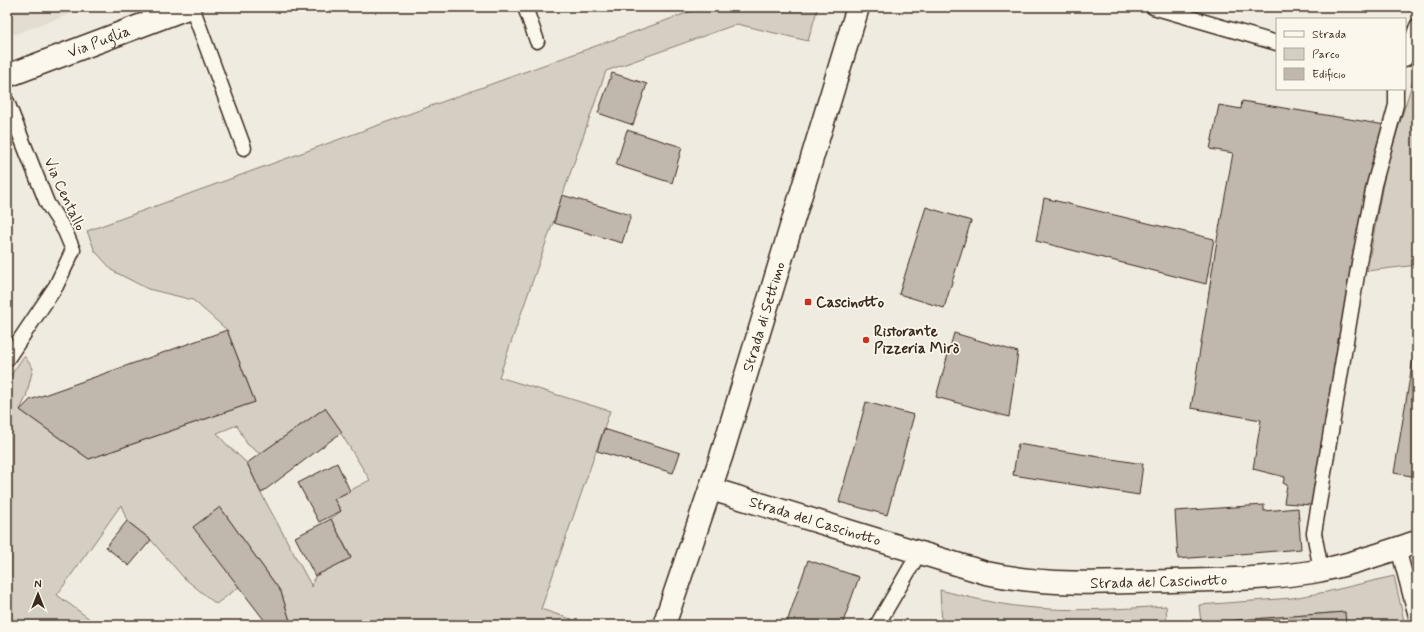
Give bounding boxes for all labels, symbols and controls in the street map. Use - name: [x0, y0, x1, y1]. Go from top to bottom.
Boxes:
- legend: [1276, 18, 1406, 90]
- street label: Via Puglia: [65, 21, 133, 63]
- text: Strada: [1312, 27, 1346, 43]
- text: Parco: [1312, 47, 1340, 63]
- text: Edificio: [1312, 67, 1346, 83]
- street label: Via Centallo: [38, 155, 90, 234]
- street label: Strada di Settimo: [738, 260, 791, 375]
- place label: Cascinotto: [816, 293, 885, 313]
- marker: Cascinotto: [803, 297, 813, 307]
- place label: Ristorante Pizzeria Mirò: [874, 322, 960, 359]
- marker: Ristorante Pizzeria Mirò: [861, 335, 871, 345]
- street label: Strada del Cascinotto: [747, 492, 883, 551]
- street label: Strada del Cascinotto: [1090, 570, 1228, 594]
- north arrow: [18, 574, 58, 614]
- text: N: [34, 578, 42, 592]

